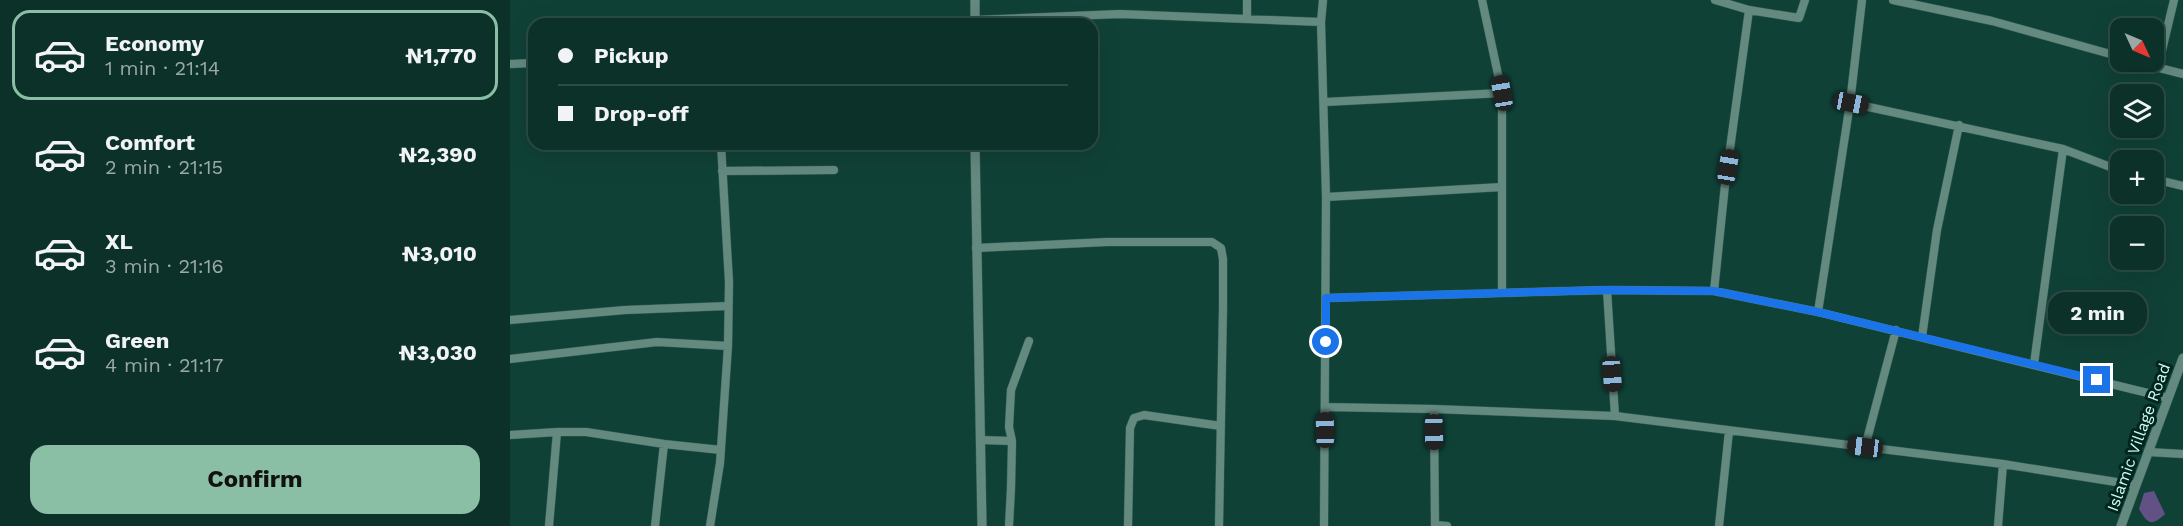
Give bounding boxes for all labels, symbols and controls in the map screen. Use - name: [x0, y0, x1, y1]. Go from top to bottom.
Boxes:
- north arrow: [2110, 18, 2164, 72]
- map controls: [2110, 18, 2164, 270]
- icon: car: [33, 28, 87, 82]
- text: Economy: [105, 31, 204, 56]
- text: ₦1,770: [405, 43, 477, 68]
- text: Pickup: [594, 43, 669, 68]
- text: 1 min · 21:14: [105, 56, 220, 80]
- car: [1490, 74, 1514, 112]
- button: layers: [2110, 84, 2164, 138]
- car: [1832, 91, 1870, 115]
- text: Drop-off: [594, 101, 689, 126]
- icon: car: [33, 127, 87, 181]
- text: Comfort: [105, 130, 195, 155]
- text: ₦2,390: [399, 142, 477, 167]
- car: [1716, 148, 1740, 186]
- button: +: [2110, 150, 2164, 204]
- text: 2 min · 21:15: [105, 155, 223, 179]
- button: −: [2110, 216, 2164, 270]
- icon: car: [33, 226, 87, 280]
- text: XL: [105, 229, 133, 254]
- text: ₦3,010: [402, 241, 477, 266]
- text: 3 min · 21:16: [105, 254, 224, 278]
- callout: 2 min: [2048, 293, 2146, 335]
- text: 2 min: [2070, 301, 2125, 325]
- icon: car: [33, 325, 87, 379]
- text: Green: [105, 328, 169, 353]
- route start: [1312, 328, 1339, 355]
- text: ₦3,030: [398, 340, 477, 365]
- text: 4 min · 21:17: [105, 353, 223, 377]
- car: [1602, 355, 1622, 393]
- street label: Islamic Village Road: [2103, 361, 2174, 514]
- route end: [2083, 366, 2110, 393]
- car: [1316, 412, 1334, 448]
- car: [1425, 414, 1443, 450]
- car: [1846, 436, 1884, 458]
- button: Confirm: [30, 445, 480, 514]

